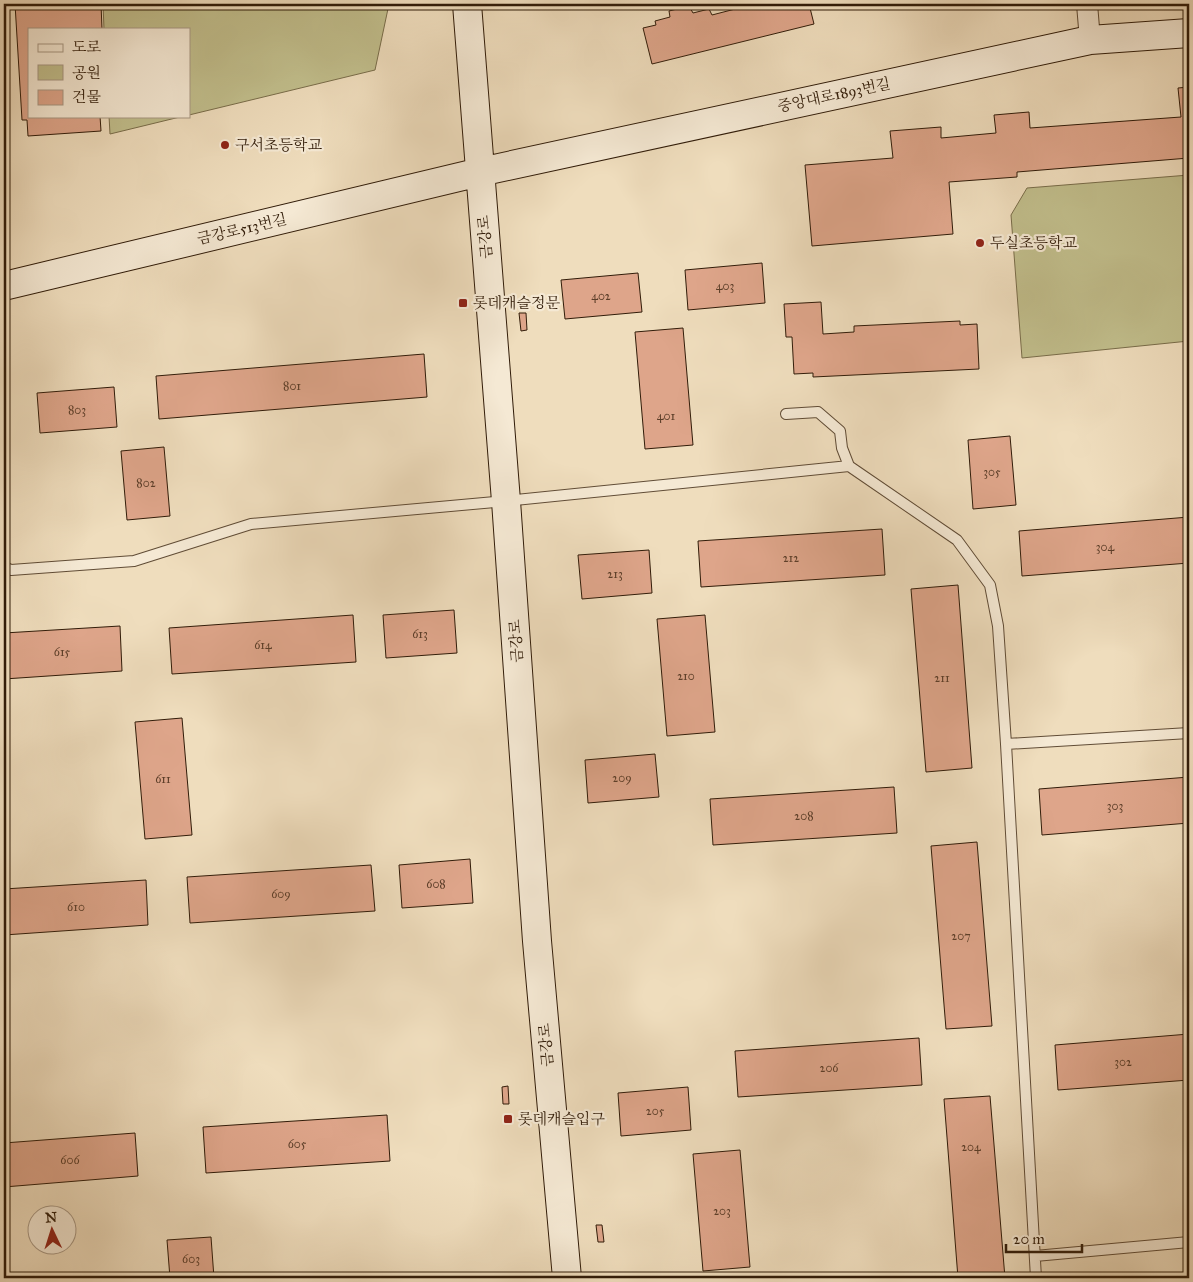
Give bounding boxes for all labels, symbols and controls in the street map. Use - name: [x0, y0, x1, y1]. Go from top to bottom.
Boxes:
- legend: [28, 28, 190, 118]
- text: 도로: [72, 38, 101, 56]
- text: 공원: [72, 64, 101, 82]
- street label: 중앙대로1893번길: [776, 74, 892, 116]
- text: 건물: [72, 88, 101, 106]
- place label: 구서초등학교: [235, 136, 322, 154]
- marker: 구서초등학교: [219, 139, 231, 151]
- street label: 금강로513번길: [195, 210, 289, 248]
- street label: 금강로: [474, 214, 496, 259]
- place label: 두실초등학교: [990, 234, 1077, 252]
- marker: 두실초등학교: [974, 237, 986, 249]
- house number: 403: [716, 279, 734, 293]
- house number: 402: [591, 289, 611, 303]
- place label: 롯데캐슬정문: [473, 294, 560, 312]
- marker: 롯데캐슬정문: [457, 297, 469, 309]
- house number: 801: [283, 379, 301, 393]
- house number: 803: [68, 403, 86, 417]
- house number: 401: [657, 409, 675, 423]
- house number: 305: [983, 465, 1001, 479]
- house number: 802: [136, 476, 156, 490]
- house number: 304: [1096, 540, 1115, 554]
- house number: 212: [783, 551, 799, 565]
- house number: 213: [607, 567, 623, 581]
- street label: 금강로: [505, 618, 526, 663]
- house number: 613: [412, 627, 428, 641]
- house number: 614: [254, 638, 272, 652]
- house number: 615: [54, 645, 71, 659]
- house number: 210: [677, 669, 695, 683]
- house number: 211: [934, 671, 950, 685]
- house number: 209: [612, 771, 632, 785]
- house number: 611: [155, 772, 171, 786]
- house number: 303: [1107, 799, 1123, 813]
- house number: 208: [794, 809, 814, 823]
- house number: 608: [426, 877, 446, 891]
- house number: 609: [271, 887, 291, 901]
- house number: 610: [67, 900, 85, 914]
- house number: 207: [951, 929, 971, 943]
- street label: 금강로: [535, 1022, 557, 1067]
- house number: 302: [1114, 1055, 1132, 1069]
- house number: 206: [819, 1061, 839, 1075]
- house number: 205: [646, 1104, 665, 1118]
- place label: 롯데캐슬입구: [518, 1110, 605, 1128]
- marker: 롯데캐슬입구: [502, 1113, 514, 1125]
- house number: 605: [288, 1137, 307, 1151]
- house number: 204: [961, 1140, 981, 1154]
- house number: 606: [60, 1153, 80, 1167]
- north arrow: [28, 1204, 78, 1254]
- house number: 203: [713, 1204, 731, 1218]
- text: N: [45, 1209, 58, 1226]
- scale bar: [1006, 1222, 1082, 1254]
- text: 20 m: [1013, 1230, 1045, 1248]
- house number: 603: [182, 1252, 200, 1266]

